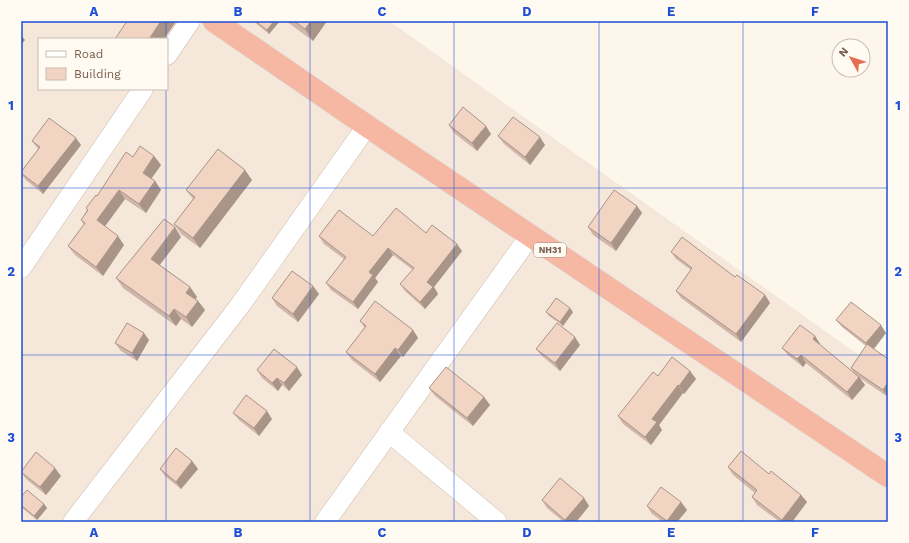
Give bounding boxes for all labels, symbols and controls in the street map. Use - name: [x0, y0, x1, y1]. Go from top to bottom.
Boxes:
- text: A: [90, 4, 99, 19]
- text: B: [234, 4, 243, 19]
- text: C: [378, 4, 387, 19]
- text: D: [522, 4, 532, 19]
- text: E: [667, 4, 675, 19]
- text: F: [811, 4, 819, 19]
- legend: [38, 38, 168, 90]
- north arrow: [831, 38, 871, 78]
- text: N: [836, 45, 851, 59]
- text: Road: [74, 47, 103, 61]
- text: Building: [74, 67, 121, 81]
- text: 1: [8, 98, 14, 113]
- text: 1: [895, 98, 901, 113]
- road number: NH31: [534, 243, 566, 257]
- text: 2: [7, 264, 15, 279]
- text: 2: [894, 264, 902, 279]
- text: 3: [7, 430, 15, 445]
- text: 3: [894, 430, 902, 445]
- text: A: [90, 525, 99, 540]
- text: B: [234, 525, 243, 540]
- text: C: [378, 525, 387, 540]
- text: D: [522, 525, 532, 540]
- text: E: [667, 525, 675, 540]
- text: F: [811, 525, 819, 540]

